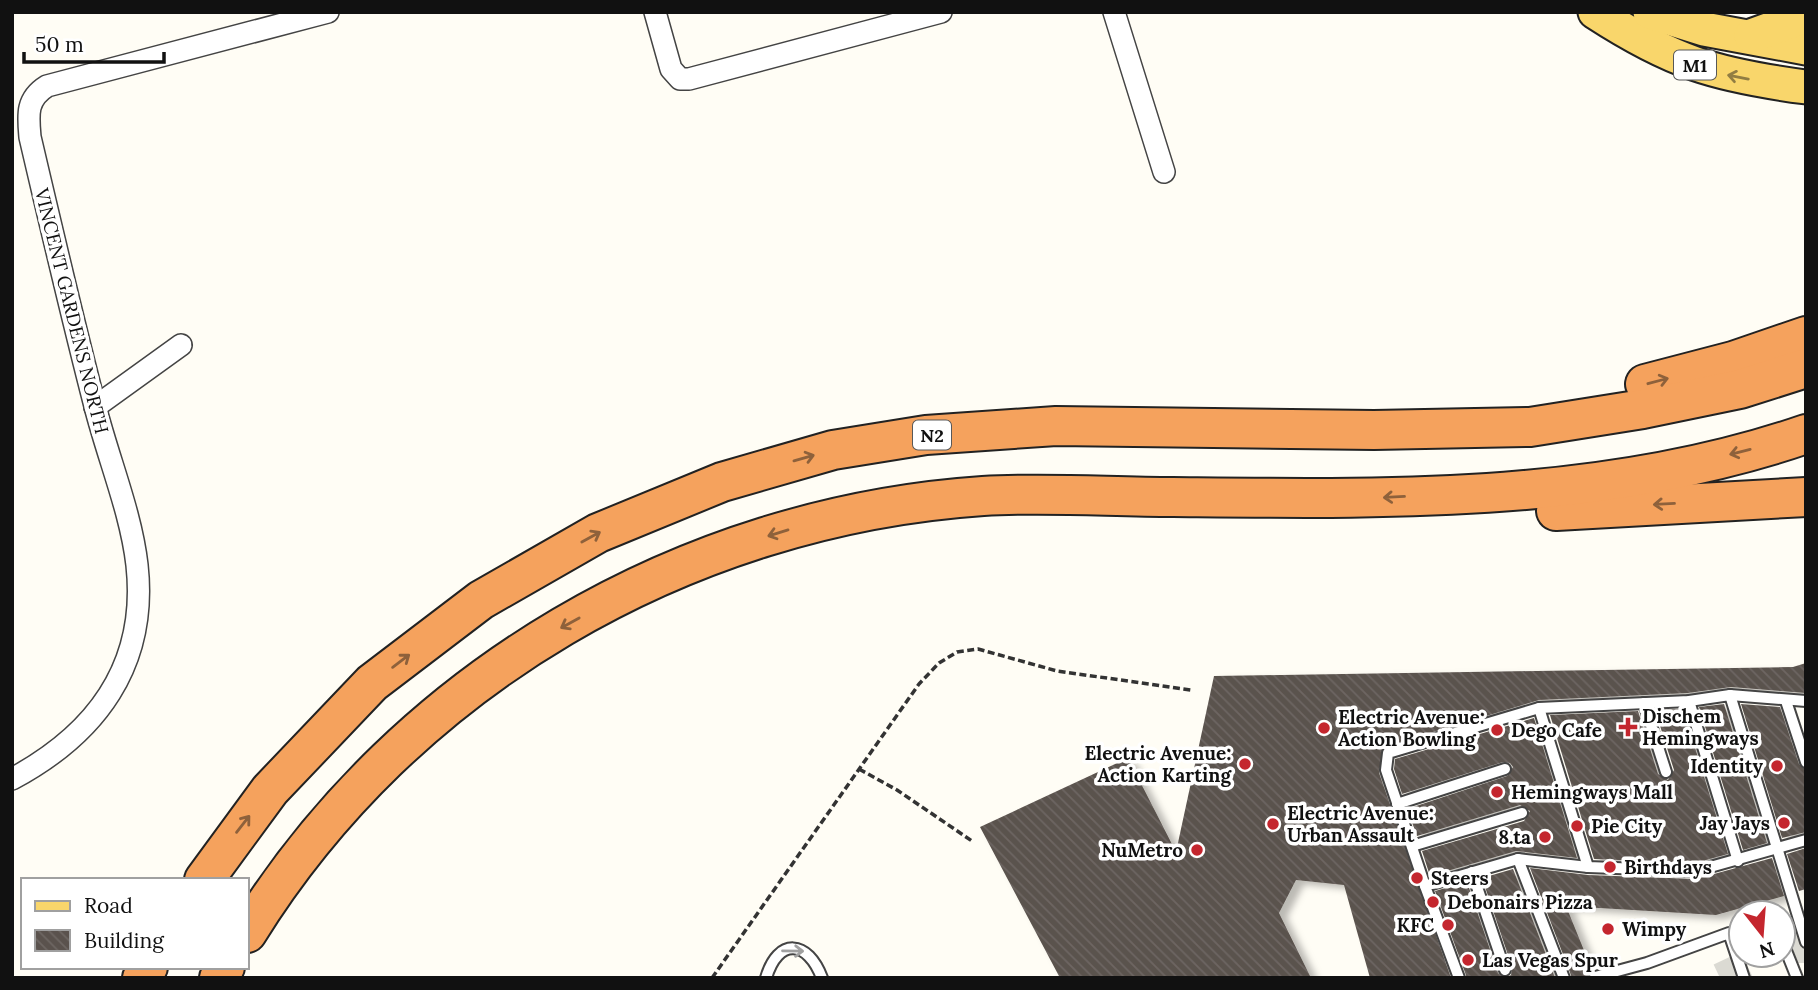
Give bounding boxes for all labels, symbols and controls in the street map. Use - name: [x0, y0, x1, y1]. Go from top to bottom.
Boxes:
- scale bar: [24, 21, 164, 65]
- text: 50 m: [35, 31, 84, 58]
- road number: M1: [1674, 51, 1716, 80]
- one-way arrow: [1727, 70, 1750, 84]
- street label: VINCENT GARDENS NORTH: [30, 185, 114, 436]
- one-way arrow: [1647, 373, 1669, 386]
- road number: N2: [913, 421, 951, 450]
- one-way arrow: [1729, 446, 1752, 459]
- one-way arrow: [793, 451, 815, 464]
- one-way arrow: [1383, 490, 1406, 503]
- one-way arrow: [1653, 498, 1676, 511]
- one-way arrow: [768, 528, 790, 540]
- one-way arrow: [581, 530, 601, 544]
- one-way arrow: [560, 617, 581, 630]
- one-way arrow: [391, 654, 410, 668]
- place label: Dischem Hemingways: [1642, 704, 1759, 750]
- place label: Electric Avenue: Action Bowling: [1338, 705, 1485, 751]
- place label: Dego Cafe: [1511, 718, 1602, 742]
- marker: Dischem Hemingways: [1620, 719, 1636, 735]
- marker: Electric Avenue: Action Bowling: [1316, 720, 1332, 736]
- marker: Dego Cafe: [1489, 722, 1505, 738]
- place label: Electric Avenue: Action Karting: [1084, 741, 1232, 787]
- place label: Identity: [1690, 754, 1764, 778]
- marker: Electric Avenue: Action Karting: [1237, 756, 1253, 772]
- marker: Identity: [1769, 758, 1785, 774]
- place label: Hemingways Mall: [1511, 780, 1673, 804]
- marker: Hemingways Mall: [1489, 784, 1505, 800]
- place label: Electric Avenue: Urban Assault: [1287, 801, 1434, 847]
- place label: Jay Jays: [1699, 811, 1770, 835]
- place label: Pie City: [1591, 814, 1663, 838]
- one-way arrow: [236, 815, 251, 834]
- marker: Jay Jays: [1776, 815, 1792, 831]
- marker: Electric Avenue: Urban Assault: [1265, 816, 1281, 832]
- marker: Pie City: [1569, 818, 1585, 834]
- place label: 8.ta: [1498, 825, 1531, 849]
- marker: 8.ta: [1537, 829, 1553, 845]
- place label: NuMetro: [1101, 838, 1183, 862]
- marker: NuMetro: [1189, 842, 1205, 858]
- place label: Birthdays: [1624, 855, 1712, 879]
- marker: Birthdays: [1602, 859, 1618, 875]
- place label: Steers: [1431, 866, 1489, 890]
- marker: Steers: [1409, 870, 1425, 886]
- legend: [21, 878, 248, 969]
- place label: Debonairs Pizza: [1447, 890, 1593, 914]
- text: Road: [84, 892, 133, 919]
- marker: Debonairs Pizza: [1425, 894, 1441, 910]
- north arrow: [1727, 899, 1797, 969]
- place label: KFC: [1397, 913, 1434, 937]
- marker: KFC: [1440, 917, 1456, 933]
- place label: Wimpy: [1622, 917, 1687, 941]
- marker: Wimpy: [1600, 921, 1616, 937]
- text: Building: [84, 927, 164, 954]
- text: N: [1756, 937, 1778, 964]
- one-way arrow: [781, 944, 804, 957]
- place label: Las Vegas Spur: [1482, 948, 1618, 972]
- marker: Las Vegas Spur: [1460, 952, 1476, 968]

